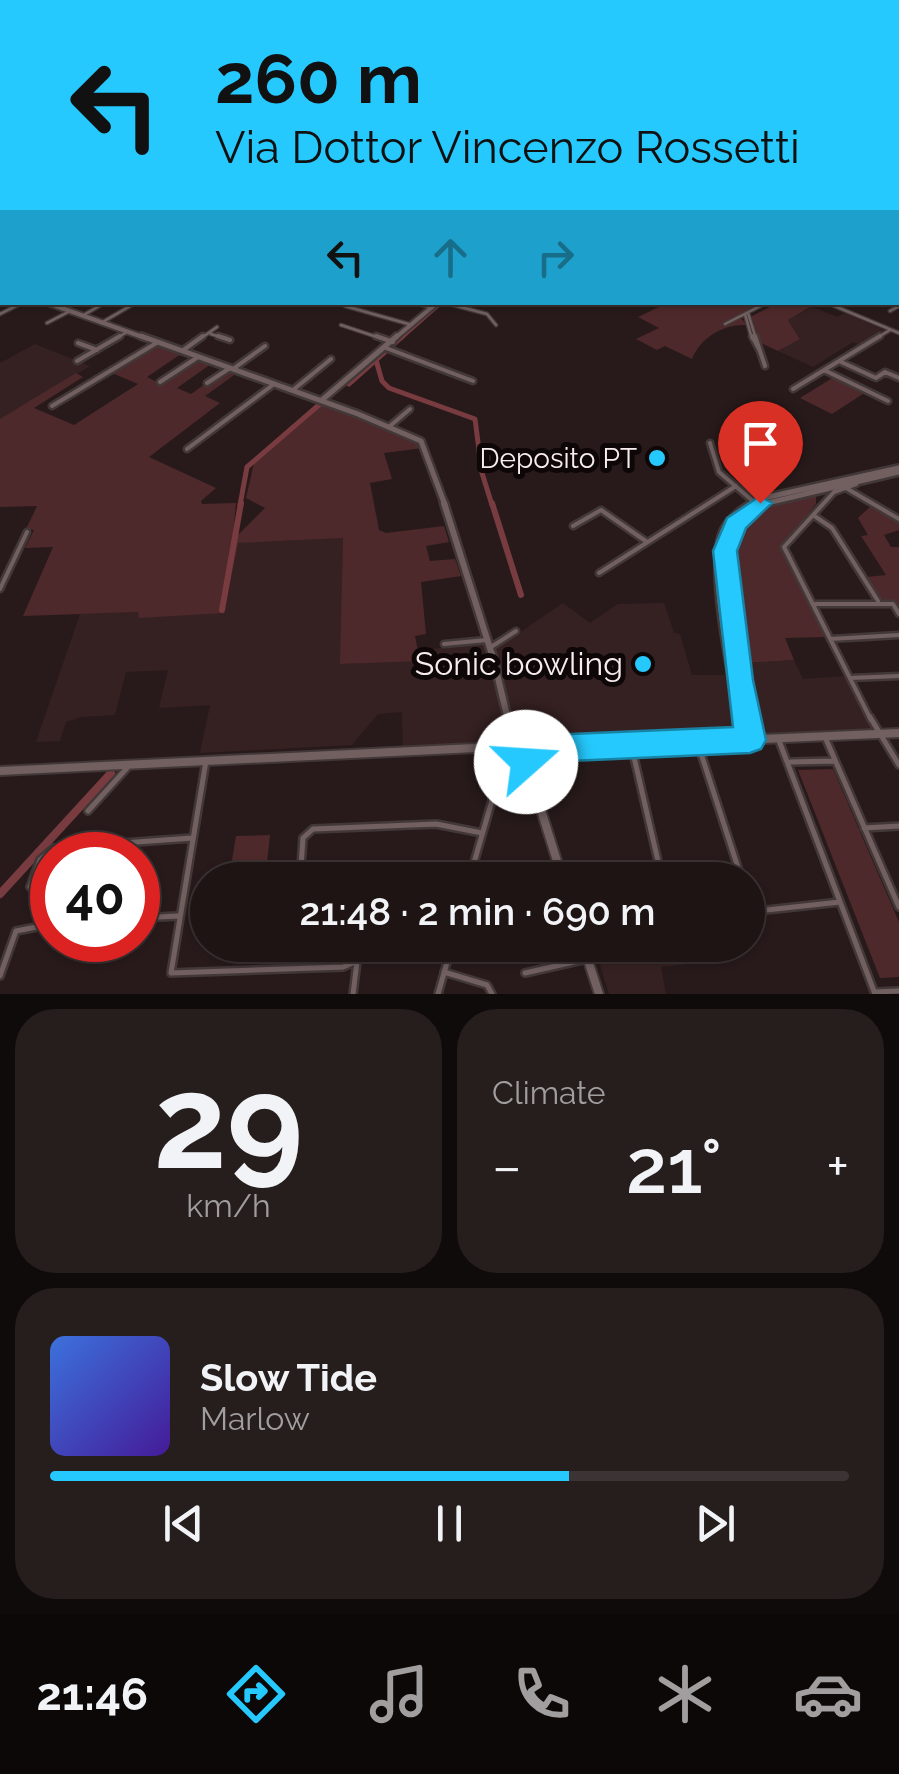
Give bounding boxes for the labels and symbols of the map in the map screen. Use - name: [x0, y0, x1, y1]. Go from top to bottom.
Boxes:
- pin: [718, 401, 803, 504]
- place label: Deposito PT: [480, 442, 637, 475]
- marker: Deposito PT: [646, 447, 668, 469]
- place label: Sonic bowling: [415, 645, 623, 682]
- marker: Sonic bowling: [632, 653, 654, 675]
- position arrow: [474, 710, 578, 814]
- speed limit sign: 40: [30, 832, 160, 962]

